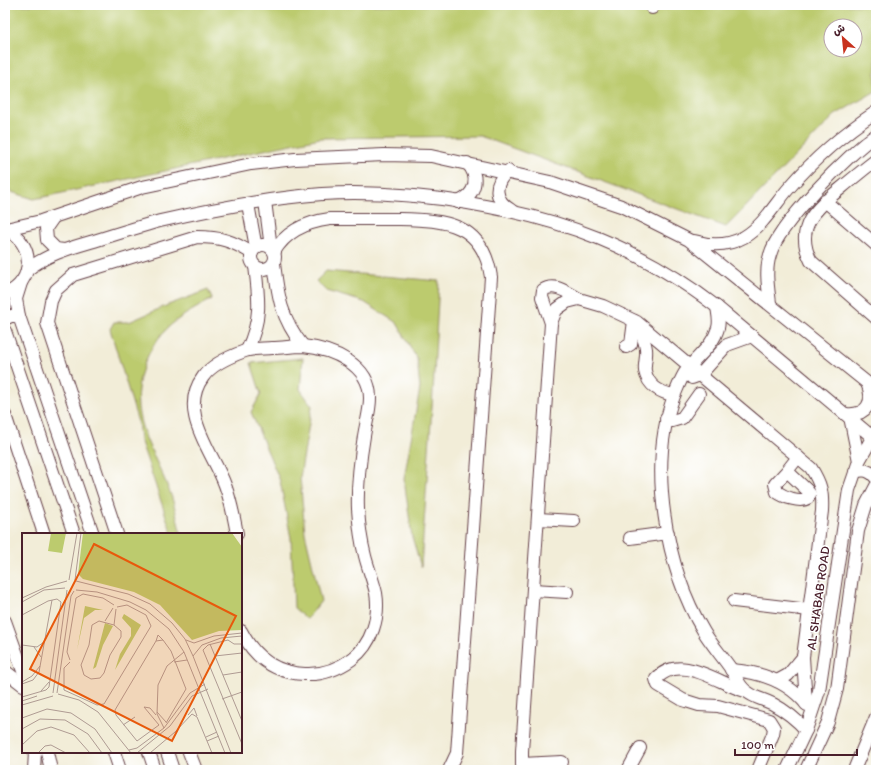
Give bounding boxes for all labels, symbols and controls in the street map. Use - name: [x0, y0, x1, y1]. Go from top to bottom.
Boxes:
- north arrow: [823, 18, 863, 58]
- text: ش: [830, 21, 847, 38]
- inset map: [22, 533, 242, 753]
- street label: AL SHABAB ROAD: [803, 545, 833, 651]
- scale bar: [735, 731, 857, 757]
- text: 100 m: [741, 738, 774, 752]

